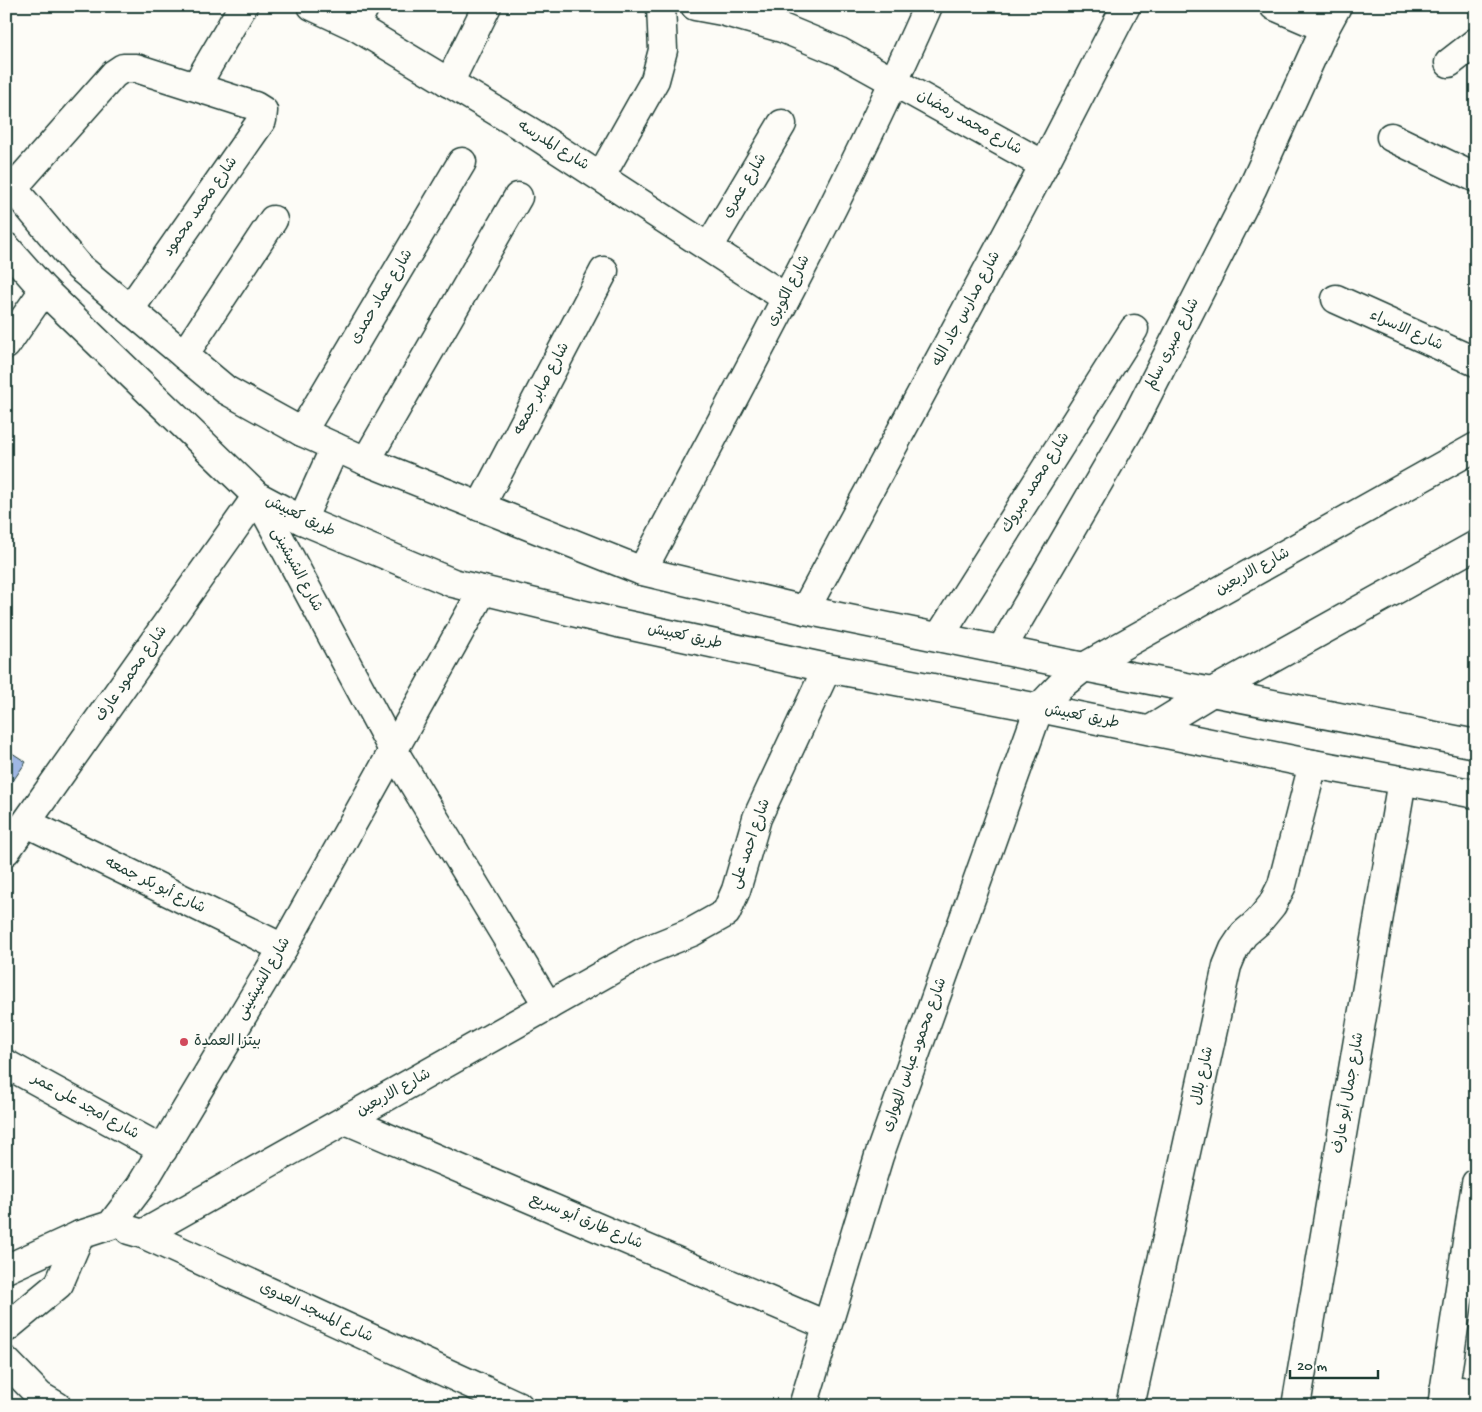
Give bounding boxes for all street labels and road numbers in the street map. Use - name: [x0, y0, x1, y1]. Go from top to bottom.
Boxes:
- street label: شارع محمد رمضان: [913, 87, 1025, 159]
- street label: شارع المدرسه: [514, 117, 592, 175]
- street label: شارع عمرى: [719, 151, 771, 221]
- street label: شارع محمد محمود: [160, 154, 242, 260]
- street label: شارع عماد حمدى: [347, 246, 417, 348]
- street label: شارع مدارس جاد الله: [929, 248, 1005, 370]
- street label: شارع الكوبرى: [763, 252, 815, 330]
- street label: شارع صبرى سالم: [1142, 295, 1204, 393]
- street label: شارع الاسراء: [1367, 307, 1445, 355]
- street label: شارع صابر جمعه: [510, 340, 574, 438]
- street label: شارع محمد مبروك: [998, 429, 1074, 537]
- street label: طريق كعبيش: [262, 492, 338, 542]
- street label: شارع الشيشينى: [266, 525, 326, 615]
- street label: شارع الاربعين: [1213, 544, 1293, 600]
- street label: طريق كعبيش: [646, 620, 724, 654]
- street label: شارع محمود عارف: [92, 623, 172, 725]
- street label: طريق كعبيش: [1043, 701, 1121, 733]
- street label: شارع احمد على: [727, 796, 775, 892]
- street label: شارع أبو بكر جمعه: [102, 852, 209, 918]
- street label: شارع الشيشينى: [233, 934, 295, 1024]
- street label: شارع محمود عباس الهوارى: [879, 975, 951, 1135]
- street label: شارع جمال أبو عارف: [1328, 1031, 1369, 1155]
- street label: شارع بلال: [1188, 1045, 1218, 1107]
- street label: شارع الاربعين: [354, 1065, 434, 1121]
- street label: شارع امجد على عمر: [26, 1069, 142, 1144]
- street label: شارع طارق أبو سريع: [527, 1188, 646, 1254]
- street label: شارع المسجد العدوى: [256, 1279, 376, 1347]

